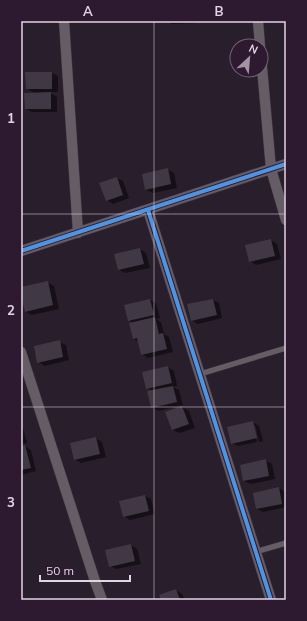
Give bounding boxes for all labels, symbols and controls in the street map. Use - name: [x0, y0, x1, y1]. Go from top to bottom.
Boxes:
- text: A: [83, 3, 93, 19]
- text: B: [215, 3, 224, 19]
- north arrow: [229, 38, 269, 78]
- text: N: [247, 41, 260, 57]
- text: 1: [7, 110, 15, 126]
- text: 2: [7, 302, 15, 318]
- text: 3: [7, 494, 15, 510]
- scale bar: [40, 557, 130, 583]
- text: 50 m: [46, 563, 74, 578]

